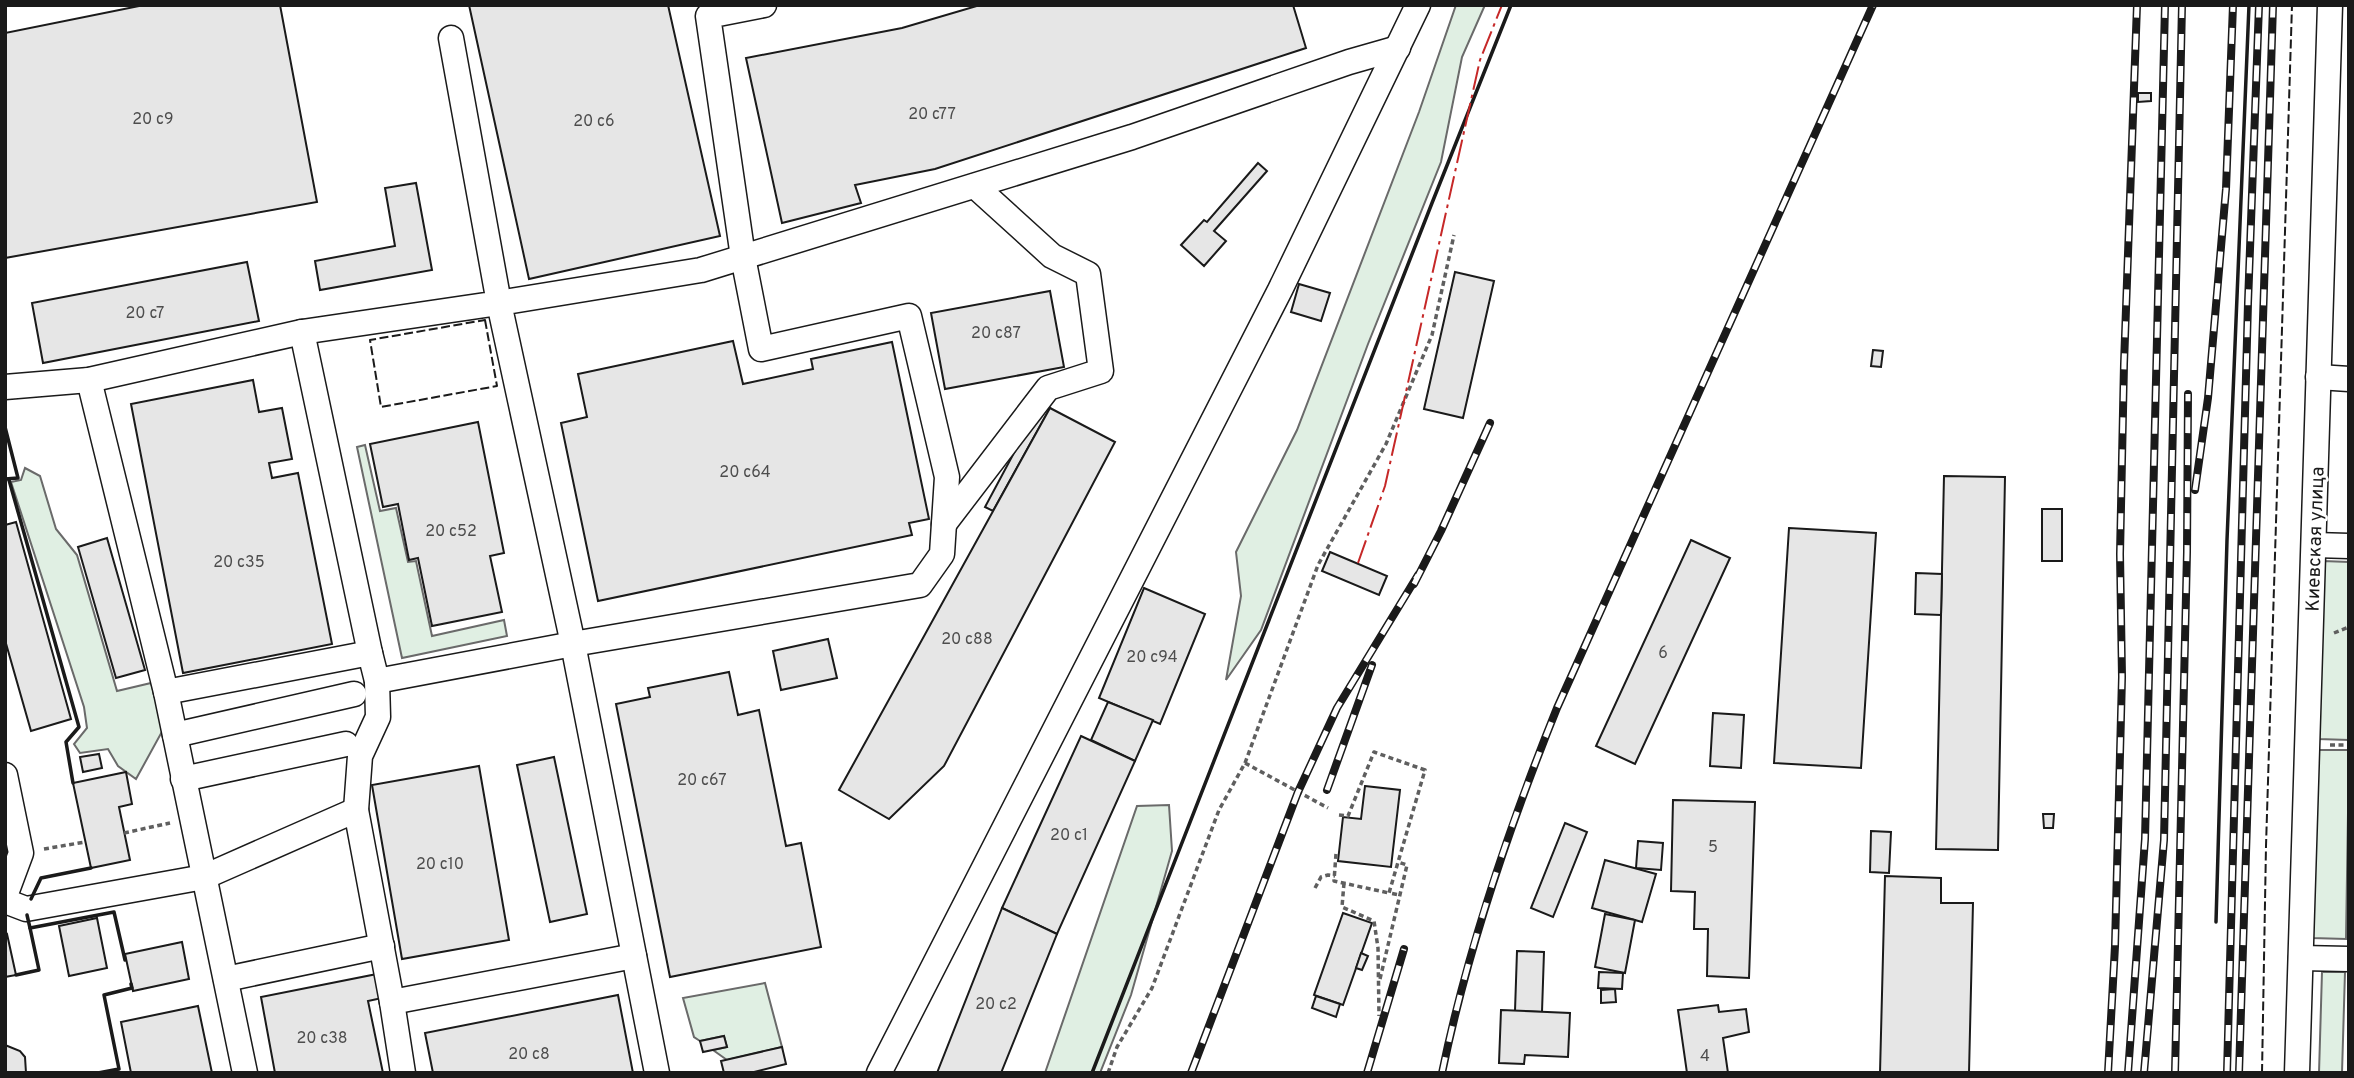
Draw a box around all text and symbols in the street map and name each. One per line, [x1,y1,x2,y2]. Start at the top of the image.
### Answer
house number: 20 с77 [908,105,956,125]
house number: 20 с9 [132,110,174,130]
house number: 20 с6 [573,112,615,132]
house number: 20 с7 [126,304,164,324]
house number: 20 с87 [971,324,1021,344]
house number: 20 с64 [719,463,771,483]
street label: Киевская улица [2301,466,2331,612]
house number: 20 с52 [425,522,477,542]
house number: 20 с35 [213,553,265,573]
house number: 20 с88 [941,630,993,650]
house number: 6 [1658,644,1668,664]
house number: 20 с94 [1126,648,1178,668]
house number: 20 с67 [677,771,727,791]
house number: 20 с1 [1050,826,1088,846]
house number: 5 [1708,838,1718,858]
house number: 20 с10 [416,855,464,875]
house number: 20 с2 [975,995,1017,1015]
house number: 20 с38 [296,1029,348,1049]
house number: 20 с8 [508,1045,550,1065]
house number: 4 [1700,1047,1710,1067]

